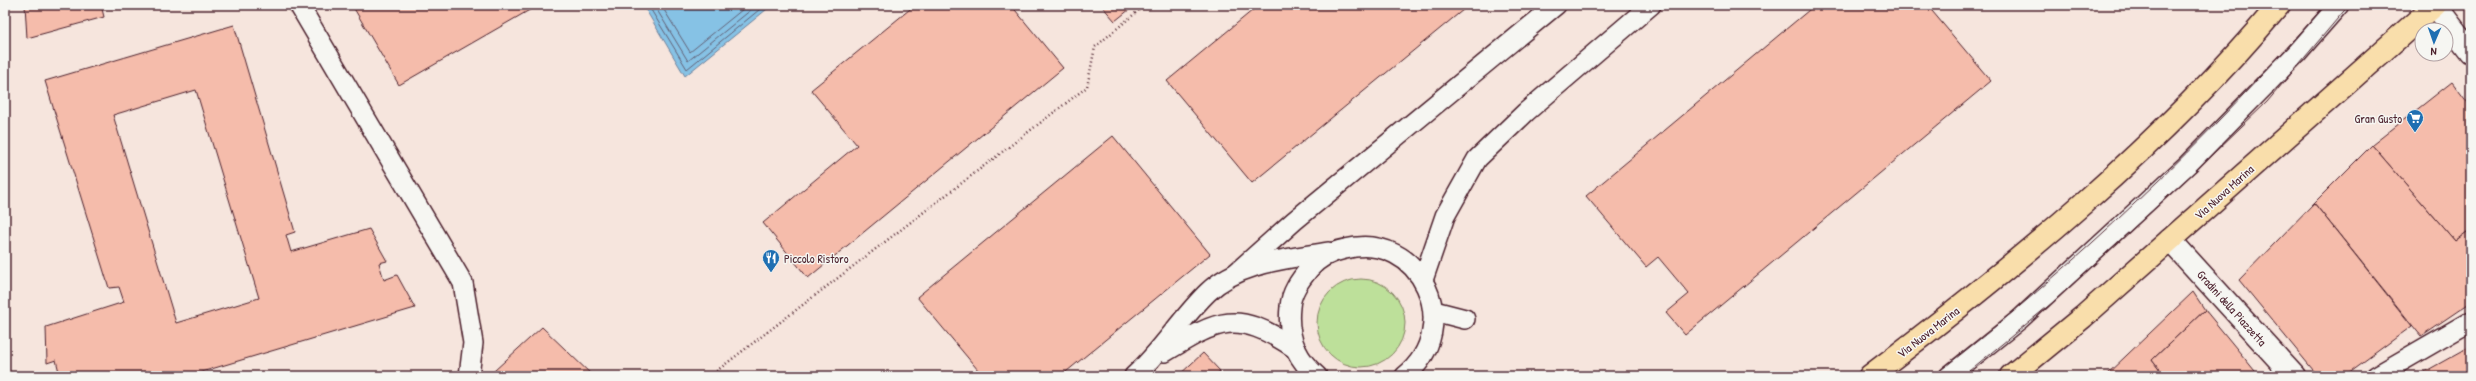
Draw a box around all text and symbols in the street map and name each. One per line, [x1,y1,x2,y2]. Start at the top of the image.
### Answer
north arrow [2414,22,2454,62]
text: N [2430,45,2437,59]
supermarket icon: Gran Gusto [2405,108,2425,133]
place label: Gran Gusto [2355,110,2402,127]
street label: Via Nuova Marina [2191,161,2258,223]
restaurant icon: Piccolo Ristoro [761,248,781,273]
place label: Piccolo Ristoro [784,250,849,267]
street label: Gradini della Piazzetta [2193,266,2271,350]
street label: Via Nuova Marina [1893,302,1963,362]

